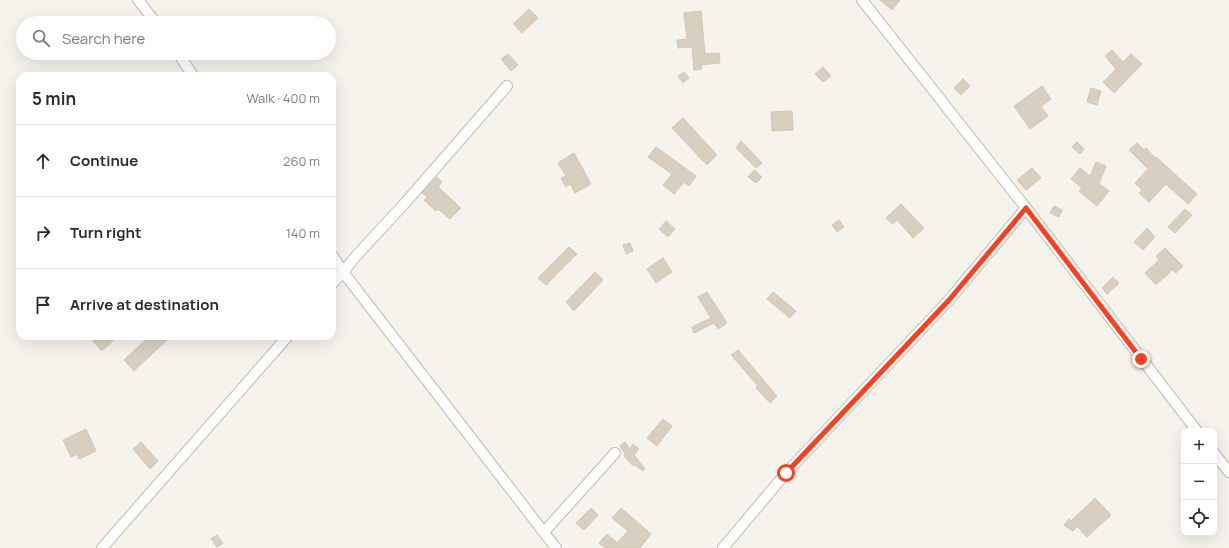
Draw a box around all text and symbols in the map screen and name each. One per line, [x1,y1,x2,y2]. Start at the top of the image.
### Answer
search box [16,16,336,60]
icon: search [30,27,52,49]
text: Search here [62,28,145,49]
text: 5 min [32,87,76,110]
text: Walk · 400 m [246,89,320,107]
icon: ahead [32,150,54,172]
text: Continue [70,150,138,171]
text: 260 m [283,152,320,170]
icon: right [32,222,54,244]
text: Turn right [70,222,141,243]
text: 140 m [286,224,320,242]
icon: arrive [32,294,54,316]
text: Arrive at destination [70,294,219,315]
route end [1132,350,1150,368]
map controls [1181,428,1217,536]
button: + [1181,428,1217,464]
route start [777,464,795,482]
button: − [1181,464,1217,500]
button: locate [1181,500,1217,536]

